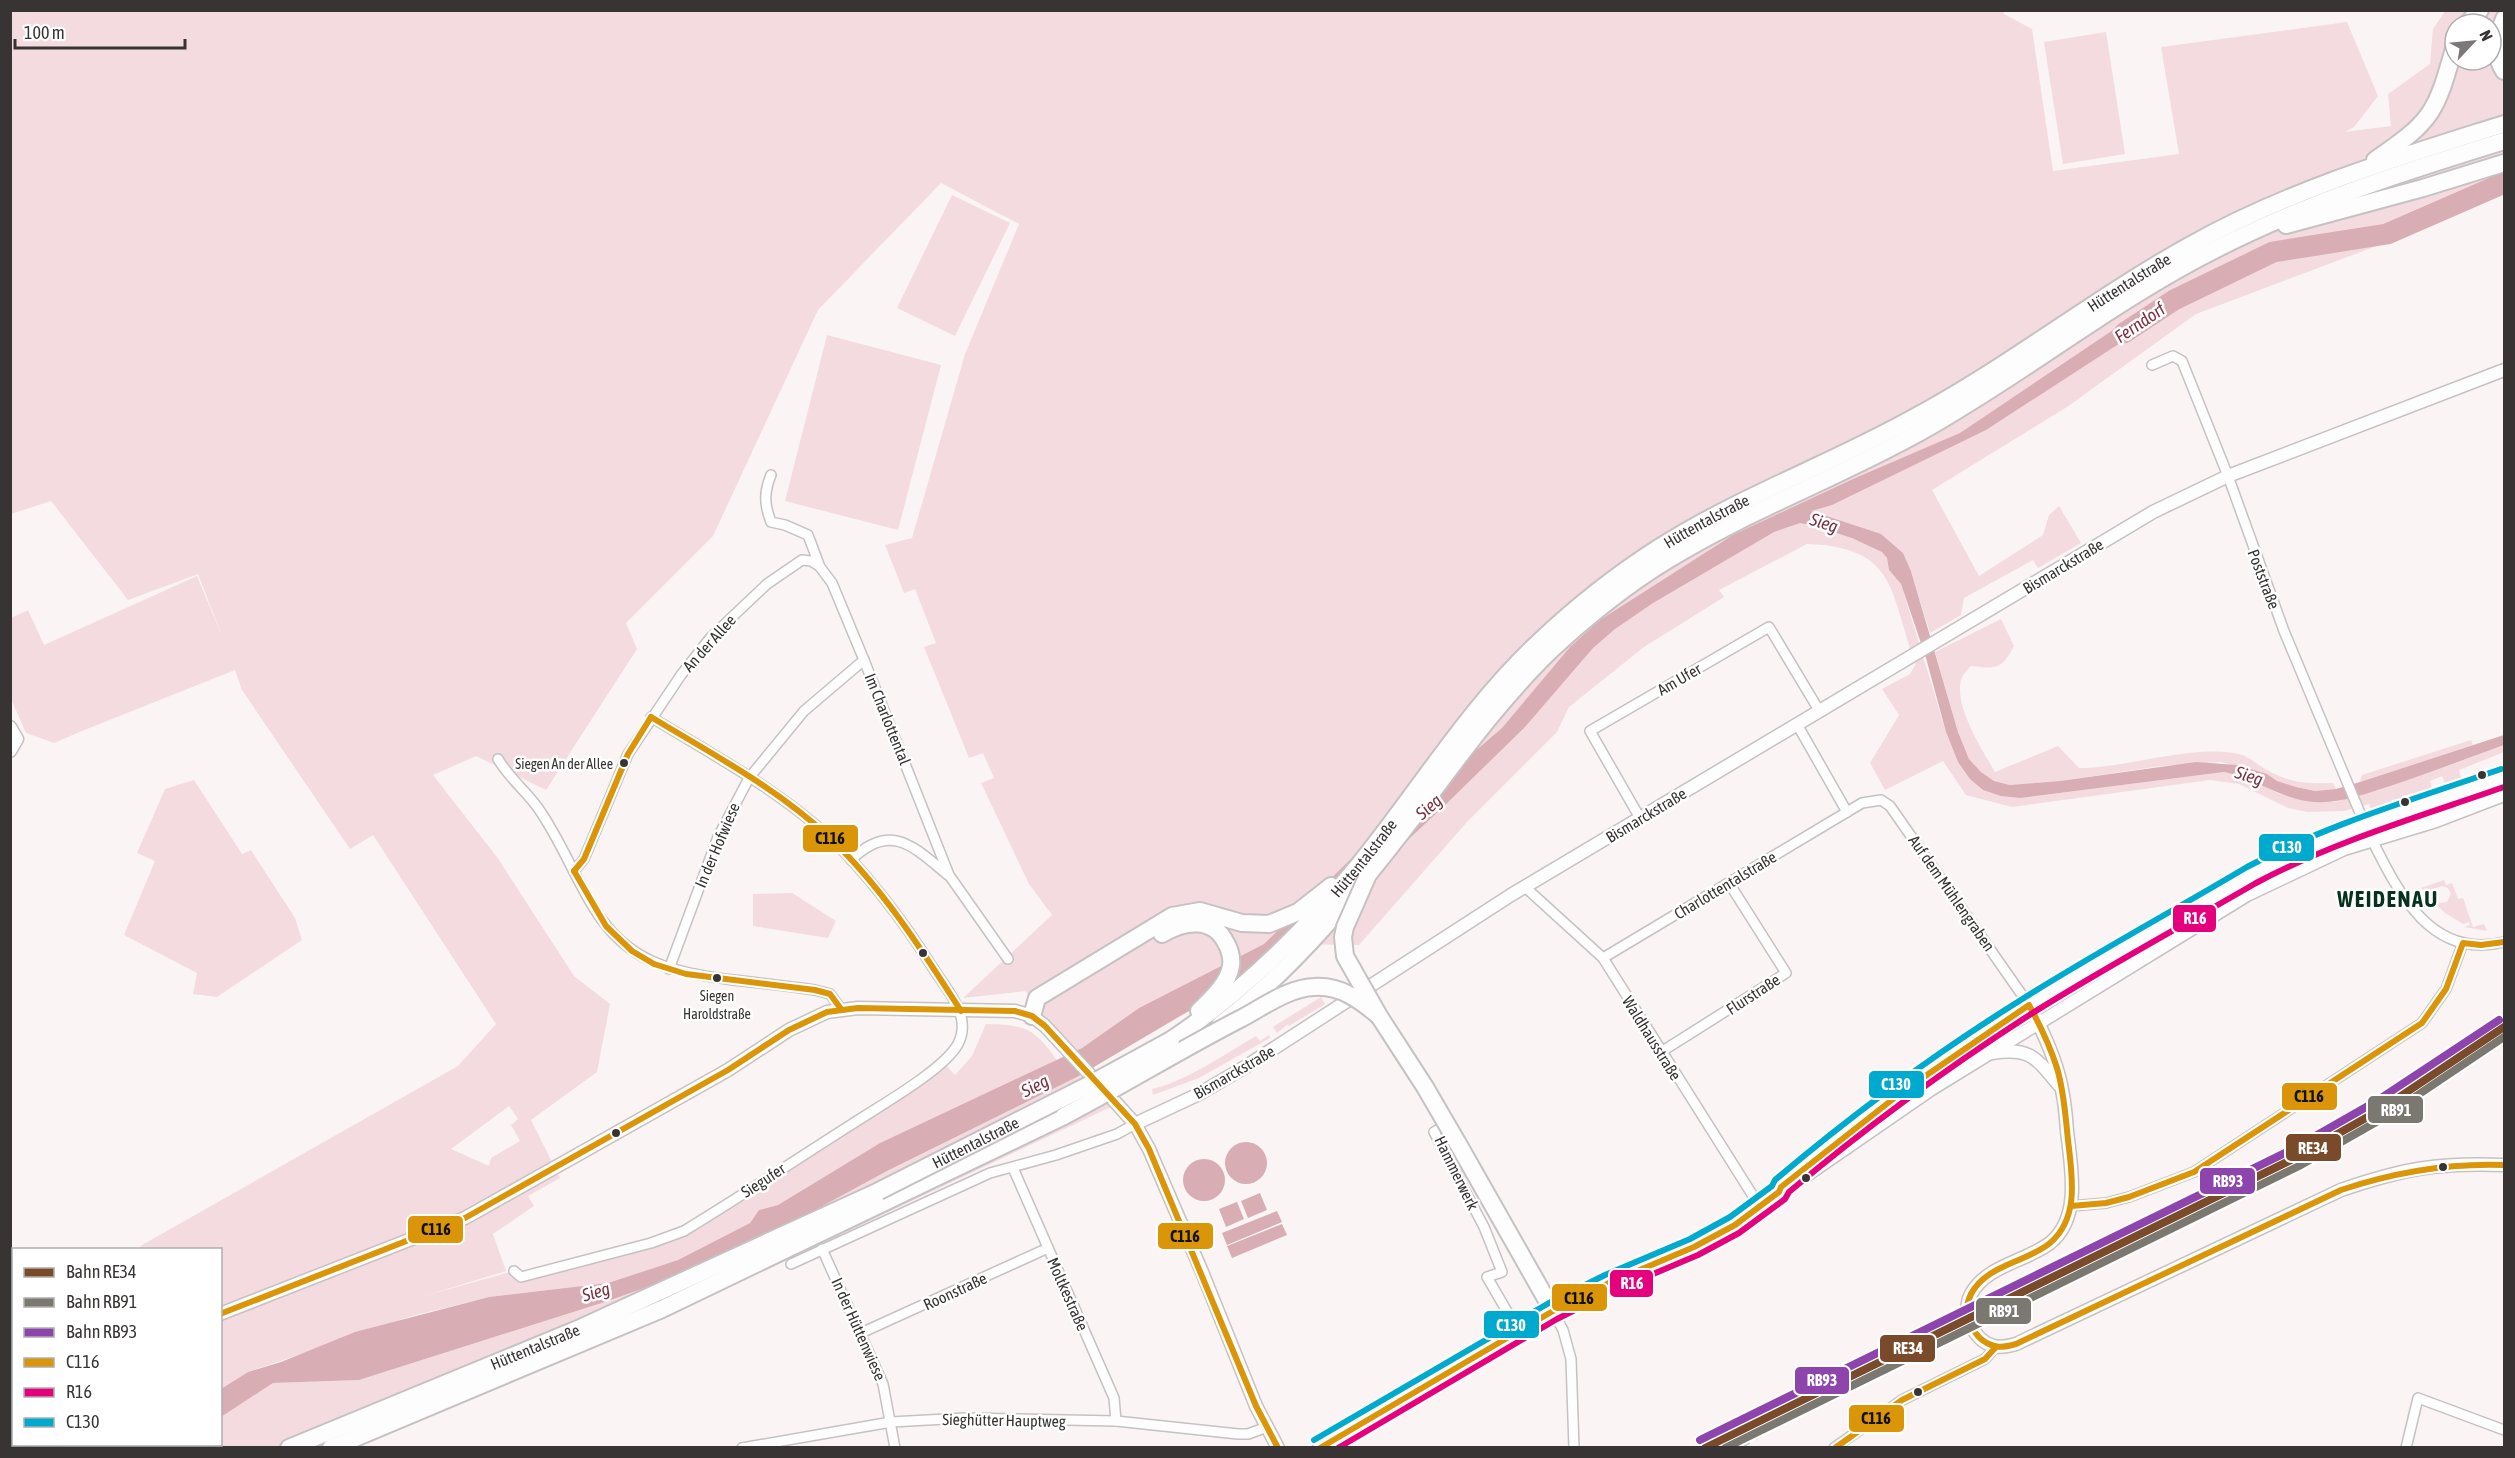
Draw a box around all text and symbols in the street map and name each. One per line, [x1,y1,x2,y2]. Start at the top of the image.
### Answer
scale bar [15,12,184,50]
north arrow [2443,12,2503,72]
text: 100 m [24,22,65,43]
text: N [2476,27,2497,44]
street label: Hüttentalstraße [2084,250,2174,315]
water label: Ferndorf [2111,298,2170,347]
street label: Hüttentalstraße [1660,491,1752,552]
water label: Sieg [1807,508,1841,537]
street label: Bismarckstraße [2020,535,2106,597]
street label: Poststraße [2244,547,2284,611]
street label: An der Allee [679,611,739,675]
street label: Am Ufer [1654,659,1704,699]
street label: Im Charlottental [862,671,915,768]
place label: Siegen An der Allee [515,756,613,772]
marker: Siegen An der Allee [618,757,630,769]
water label: Sieg [2232,761,2266,790]
unlabelled marker [2476,769,2488,781]
street label: Bismarckstraße [1603,784,1689,846]
water label: Sieg [1410,790,1446,824]
unlabelled marker [2399,796,2411,808]
street label: In der Hofwiese [691,800,743,890]
street label: Hüttentalstraße [1327,816,1400,901]
line badge: C116 [802,824,859,853]
text: C116 [815,829,845,847]
street label: Auf dem Mühlengraben [1904,832,1999,955]
line badge: C130 [2258,833,2315,862]
text: C130 [2272,838,2302,856]
street label: Charlottentalstraße [1671,847,1779,923]
district label: WEIDENAU [2336,886,2439,912]
line badge: R16 [2172,904,2217,933]
text: R16 [2183,909,2207,927]
unlabelled marker [917,947,929,959]
street label: Flurstraße [1723,970,1783,1018]
marker: Siegen Haroldstraße [711,972,723,984]
place label: Siegen Haroldstraße [683,988,751,1022]
street label: Waldhausstraße [1619,993,1685,1083]
street label: Bismarckstraße [1190,1042,1278,1102]
water label: Sieg [1017,1070,1052,1102]
line badge: C130 [1868,1070,1925,1099]
text: C130 [1881,1075,1911,1093]
line badge: C116 [2281,1082,2338,1111]
text: C116 [2294,1087,2324,1105]
line badge: RB91 [2367,1095,2424,1124]
text: RB91 [2381,1101,2412,1119]
street label: Hüttentalstraße [929,1113,1022,1172]
unlabelled marker [610,1127,622,1139]
street label: Hammerwerk [1431,1133,1483,1213]
line badge: RE34 [2285,1133,2342,1162]
text: RE34 [2298,1139,2328,1157]
street label: Siegufer [738,1159,789,1202]
unlabelled marker [2437,1161,2449,1173]
line badge: RB93 [2199,1167,2256,1195]
unlabelled marker [1800,1172,1812,1184]
text: RB93 [2213,1172,2243,1190]
line badge: C116 [407,1215,464,1244]
text: C116 [421,1220,451,1238]
line badge: C116 [1157,1222,1214,1250]
text: C116 [1170,1227,1200,1245]
legend [12,1248,222,1446]
street label: Moltkestraße [1044,1255,1092,1333]
text: Bahn RE34 [66,1261,136,1282]
street label: Roonstraße [921,1269,989,1313]
line badge: R16 [1609,1269,1654,1298]
text: R16 [1620,1274,1644,1292]
street label: In der Hüttenwiese [828,1275,890,1383]
water label: Sieg [579,1278,612,1306]
line badge: C116 [1551,1283,1608,1312]
text: C116 [1564,1289,1594,1307]
text: Bahn RB91 [66,1291,137,1312]
line badge: RB91 [1975,1297,2032,1325]
text: RB91 [1989,1302,2020,1320]
line badge: C130 [1483,1310,1540,1339]
text: C130 [1496,1316,1526,1334]
street label: Hüttentalstraße [488,1320,582,1373]
text: Bahn RB93 [66,1321,137,1342]
line badge: RE34 [1879,1334,1936,1363]
text: RE34 [1893,1339,1923,1357]
text: C116 [66,1351,99,1372]
line badge: RB93 [1794,1366,1850,1395]
text: RB93 [1807,1371,1837,1389]
text: R16 [66,1381,92,1402]
unlabelled marker [1912,1386,1924,1398]
line badge: C116 [1848,1404,1905,1433]
text: C116 [1861,1409,1891,1427]
street label: Sieghütter Hauptweg [942,1410,1066,1431]
text: C130 [66,1411,99,1432]

